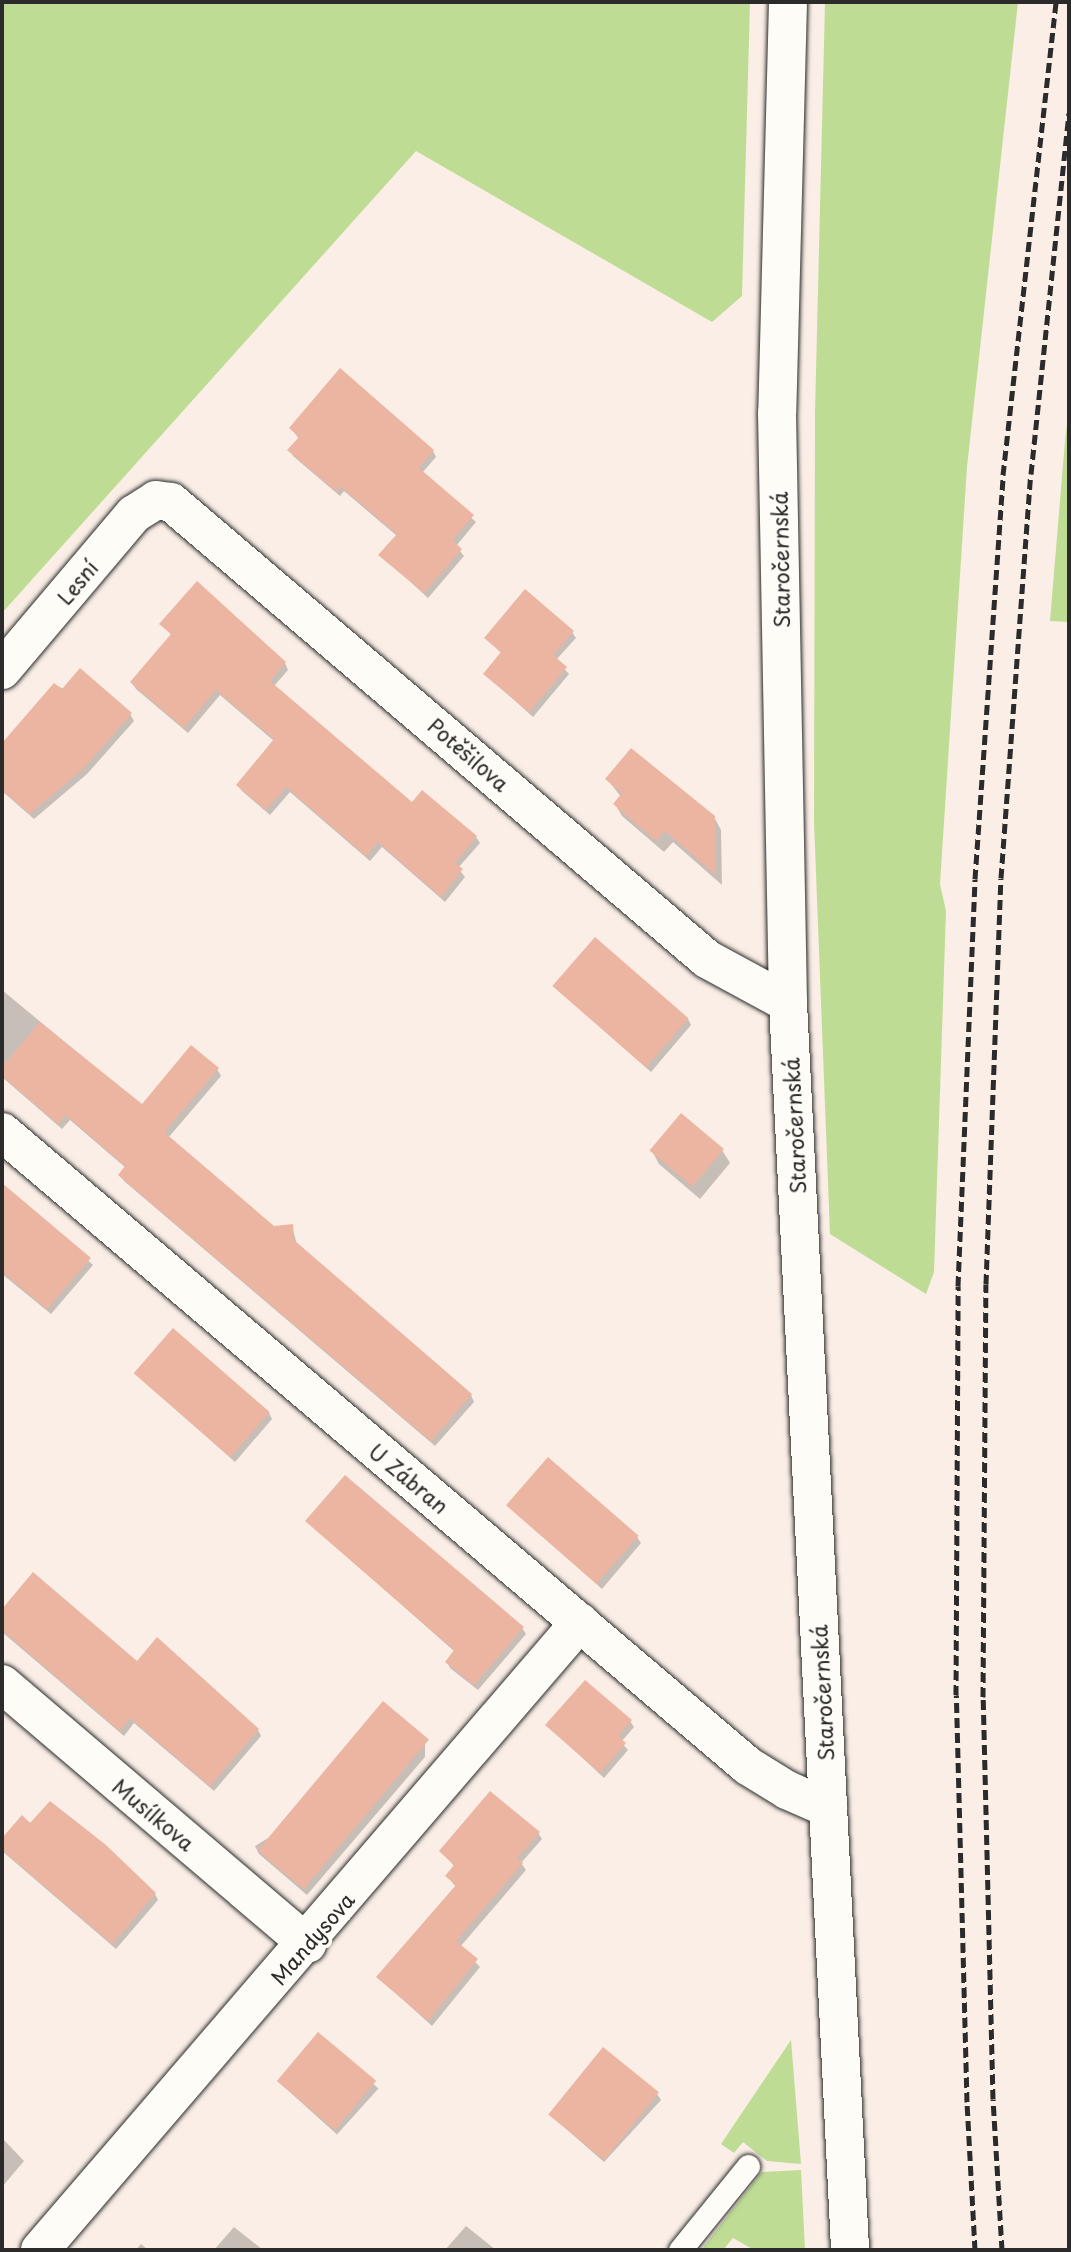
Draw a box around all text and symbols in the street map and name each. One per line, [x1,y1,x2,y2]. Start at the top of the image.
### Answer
street label: Staročernská [766,492,794,628]
street label: Lesní [51,555,103,609]
street label: Potěšilova [423,712,515,796]
street label: Staročernská [778,1057,810,1195]
street label: U Zábran [364,1437,454,1519]
street label: Staročernská [806,1624,838,1762]
street label: Musílkova [108,1773,200,1855]
street label: Mandysova [265,1887,359,1989]

